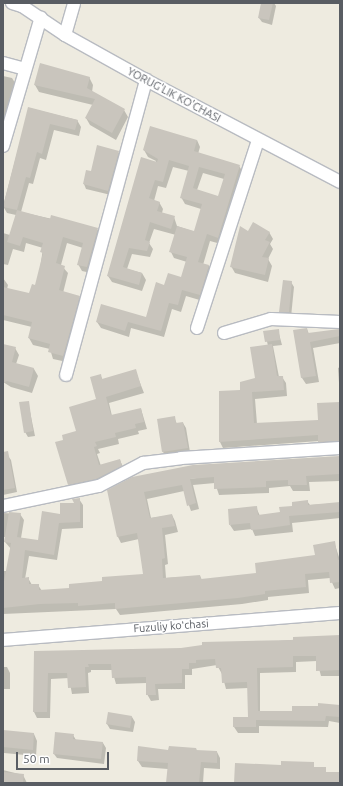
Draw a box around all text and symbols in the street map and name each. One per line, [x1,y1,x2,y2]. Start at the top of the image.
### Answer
street label: YORUG'LIK KO'CHASI [125,65,223,125]
street label: Fuzuliy koʻchasi [133,617,209,635]
scale bar [18,744,111,770]
text: 50 m [23,752,50,765]

